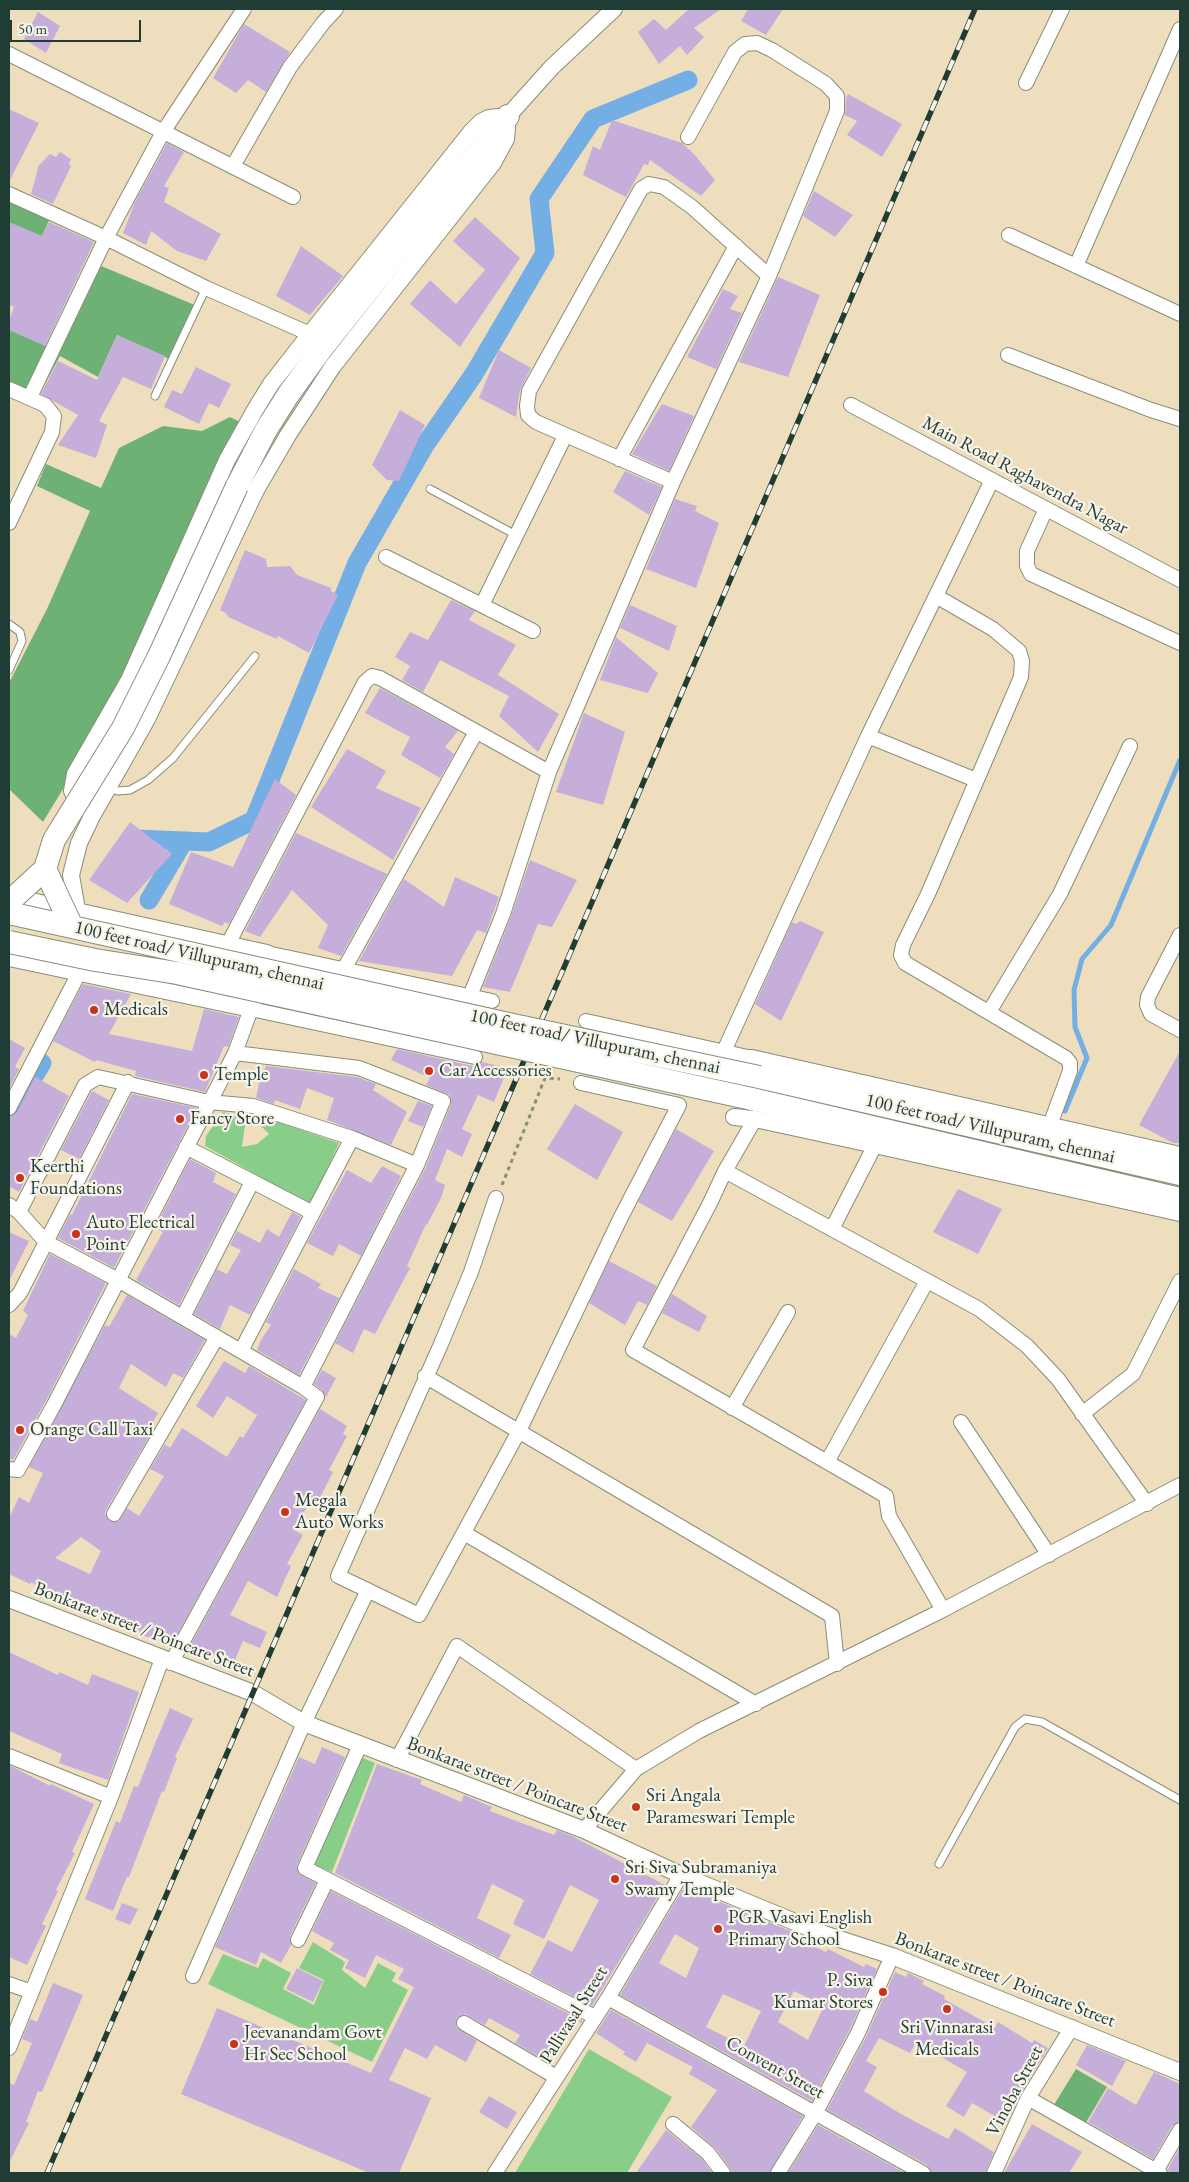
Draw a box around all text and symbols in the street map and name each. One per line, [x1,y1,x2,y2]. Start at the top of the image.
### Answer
scale bar [12,10,144,42]
text: 50 m [18,19,47,38]
street label: Main Road Raghavendra Nagar [918,412,1132,540]
street label: 100 feet road/ Villupuram, chennai [72,916,326,996]
place label: Medicals [104,999,168,1021]
marker: Medicals [88,1004,100,1016]
street label: 100 feet road/ Villupuram, chennai [468,1004,722,1080]
place label: Car Accessories [439,1060,552,1082]
place label: Temple [214,1064,268,1086]
marker: Car Accessories [423,1065,435,1077]
marker: Temple [198,1069,210,1081]
street label: 100 feet road/ Villupuram, chennai [863,1089,1117,1169]
place label: Fancy Store [190,1108,274,1130]
marker: Fancy Store [174,1113,186,1125]
place label: Keerthi Foundations [30,1156,122,1200]
marker: Keerthi Foundations [14,1172,26,1184]
place label: Auto Electrical Point [86,1212,195,1256]
marker: Auto Electrical Point [70,1228,82,1240]
place label: Orange Call Taxi [30,1419,153,1441]
marker: Orange Call Taxi [14,1424,26,1436]
place label: Megala Auto Works [295,1490,384,1534]
marker: Megala Auto Works [279,1506,291,1518]
street label: Bonkarae street / Poincare Street [30,1577,258,1683]
street label: Bonkarae street / Poincare Street [403,1732,631,1838]
place label: Sri Angala Parameswari Temple [646,1785,795,1829]
marker: Sri Angala Parameswari Temple [630,1801,642,1813]
place label: Sri Siva Subramaniya Swamy Temple [625,1857,777,1901]
marker: Sri Siva Subramaniya Swamy Temple [609,1873,621,1885]
place label: PGR Vasavi English Primary School [728,1907,872,1951]
marker: PGR Vasavi English Primary School [712,1923,724,1935]
street label: Bonkarae street / Poincare Street [891,1927,1119,2033]
street label: Pallivasal Street [535,1962,613,2068]
place label: P. Siva Kumar Stores [773,1970,873,2014]
marker: P. Siva Kumar Stores [877,1986,889,1998]
marker: Sri Vinnarasi Medicals [941,2003,953,2015]
place label: Sri Vinnarasi Medicals [900,2017,994,2061]
place label: Jeevanandam Govt Hr Sec School [244,2022,381,2066]
street label: Convent Street [722,2032,828,2104]
marker: Jeevanandam Govt Hr Sec School [228,2038,240,2050]
street label: Vinoba Street [982,2042,1048,2140]

